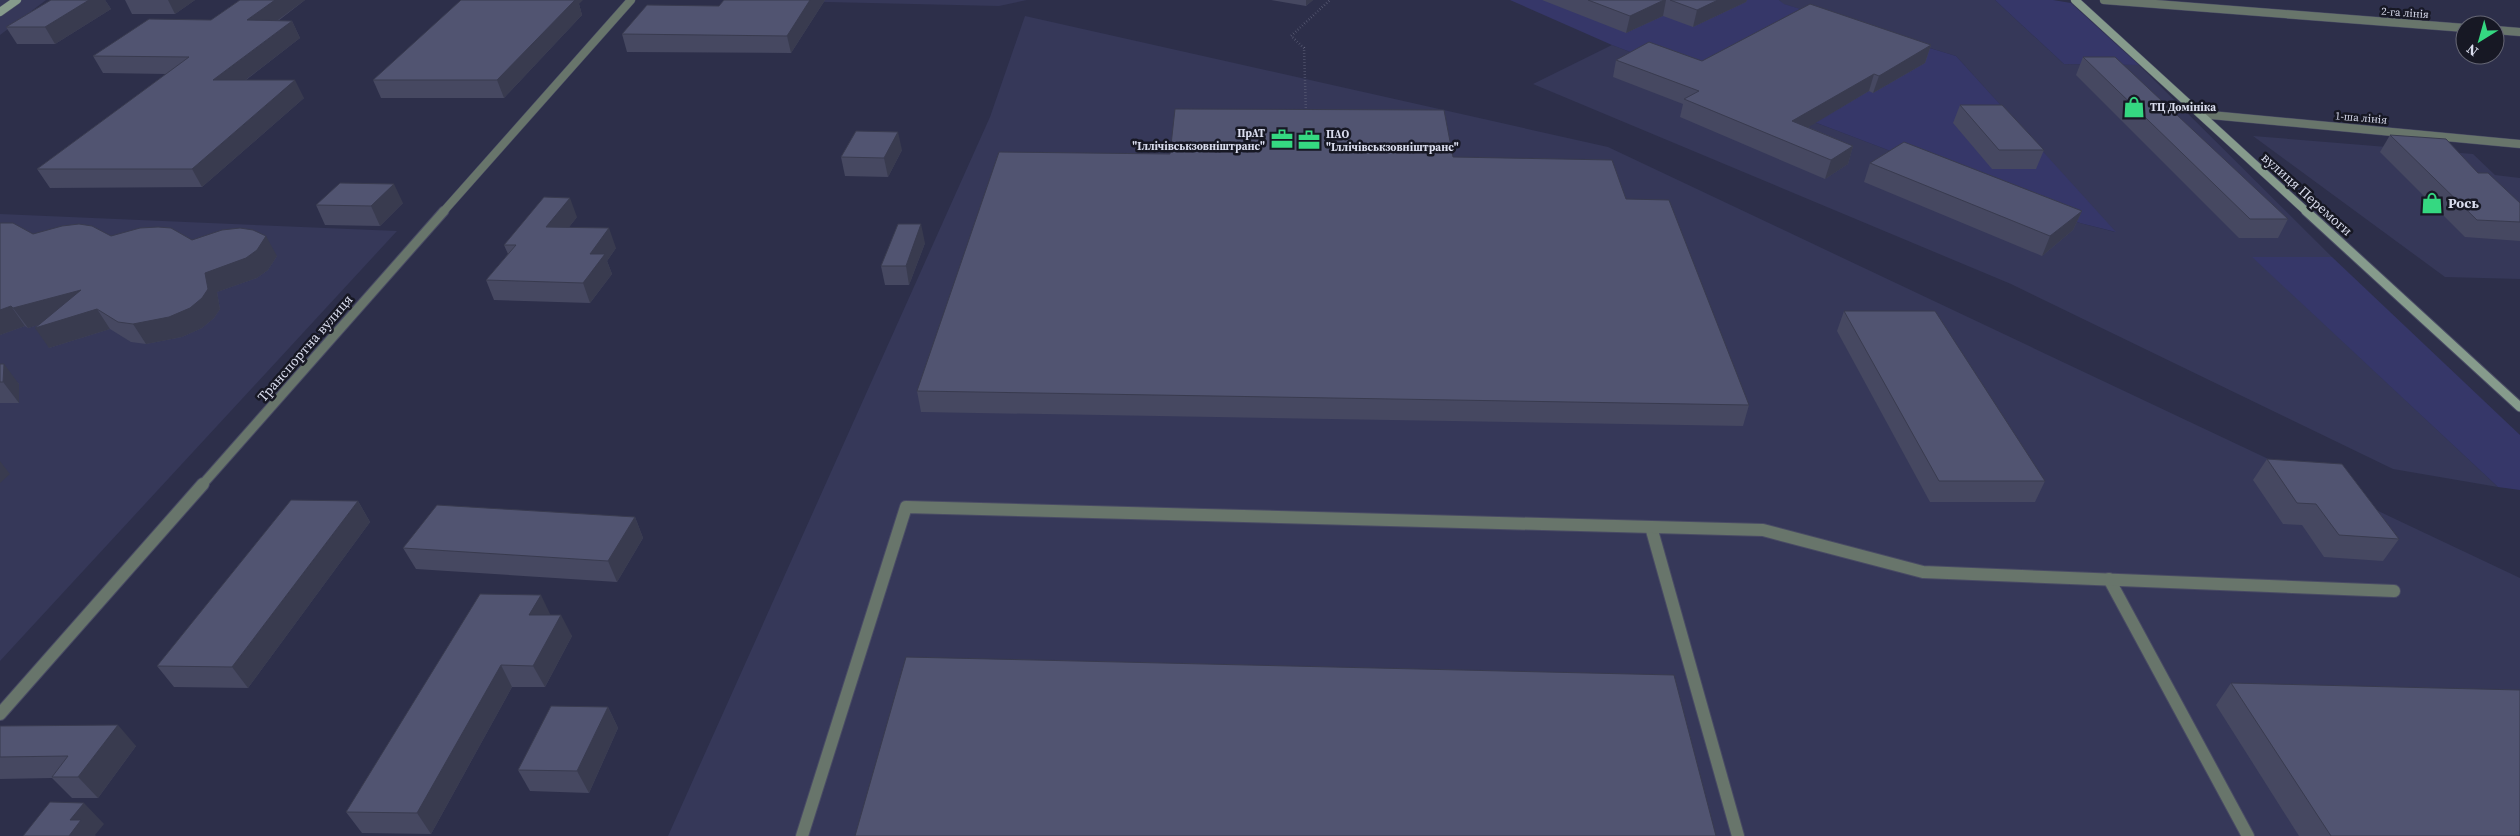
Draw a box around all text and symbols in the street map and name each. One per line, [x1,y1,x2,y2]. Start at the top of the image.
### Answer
street label: 2-га лінія [2381,4,2429,22]
north arrow [2455,15,2505,65]
text: N [2462,39,2482,61]
shop icon: ТЦ Домініка [2121,94,2147,120]
place label: ТЦ Домініка [2150,100,2216,115]
street label: 1-ша лінія [2334,108,2388,128]
place label: ПрАТ "Іллічівськзовніштранс" [1132,126,1265,154]
office icon: ПрАТ "Іллічівськзовніштранс" [1269,126,1295,152]
office icon: ПАО "Іллічівськзовніштранс" [1296,127,1322,153]
place label: ПАО "Іллічівськзовніштранс" [1326,127,1459,155]
street label: вулиця Перемоги [2257,148,2357,240]
shop icon: Рось [2419,190,2445,216]
place label: Рось [2448,193,2479,213]
street label: Транспортна вулиця [253,290,357,406]

